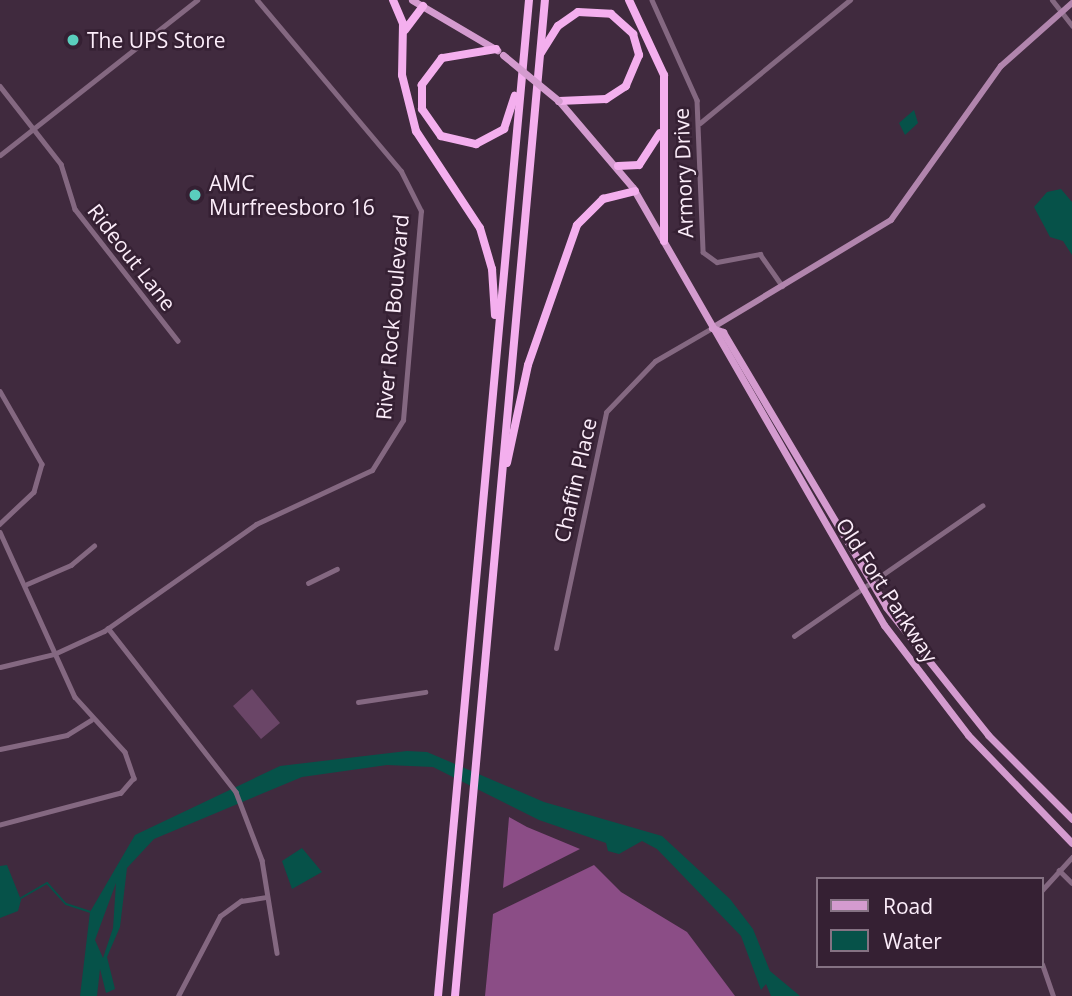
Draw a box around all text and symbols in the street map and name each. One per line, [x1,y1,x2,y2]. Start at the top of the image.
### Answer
place label: The UPS Store [87,27,226,53]
marker: The UPS Store [65,32,81,48]
street label: Armory Drive [668,108,698,238]
place label: AMC Murfreesboro 16 [209,170,375,220]
marker: AMC Murfreesboro 16 [187,187,203,203]
street label: Rideout Lane [82,199,182,315]
street label: River Rock Boulevard [370,213,414,421]
street label: Chaffin Place [548,415,602,545]
street label: Old Fort Parkway [831,513,943,667]
legend [816,877,1044,968]
text: Road [883,892,933,920]
text: Water [883,927,942,955]

